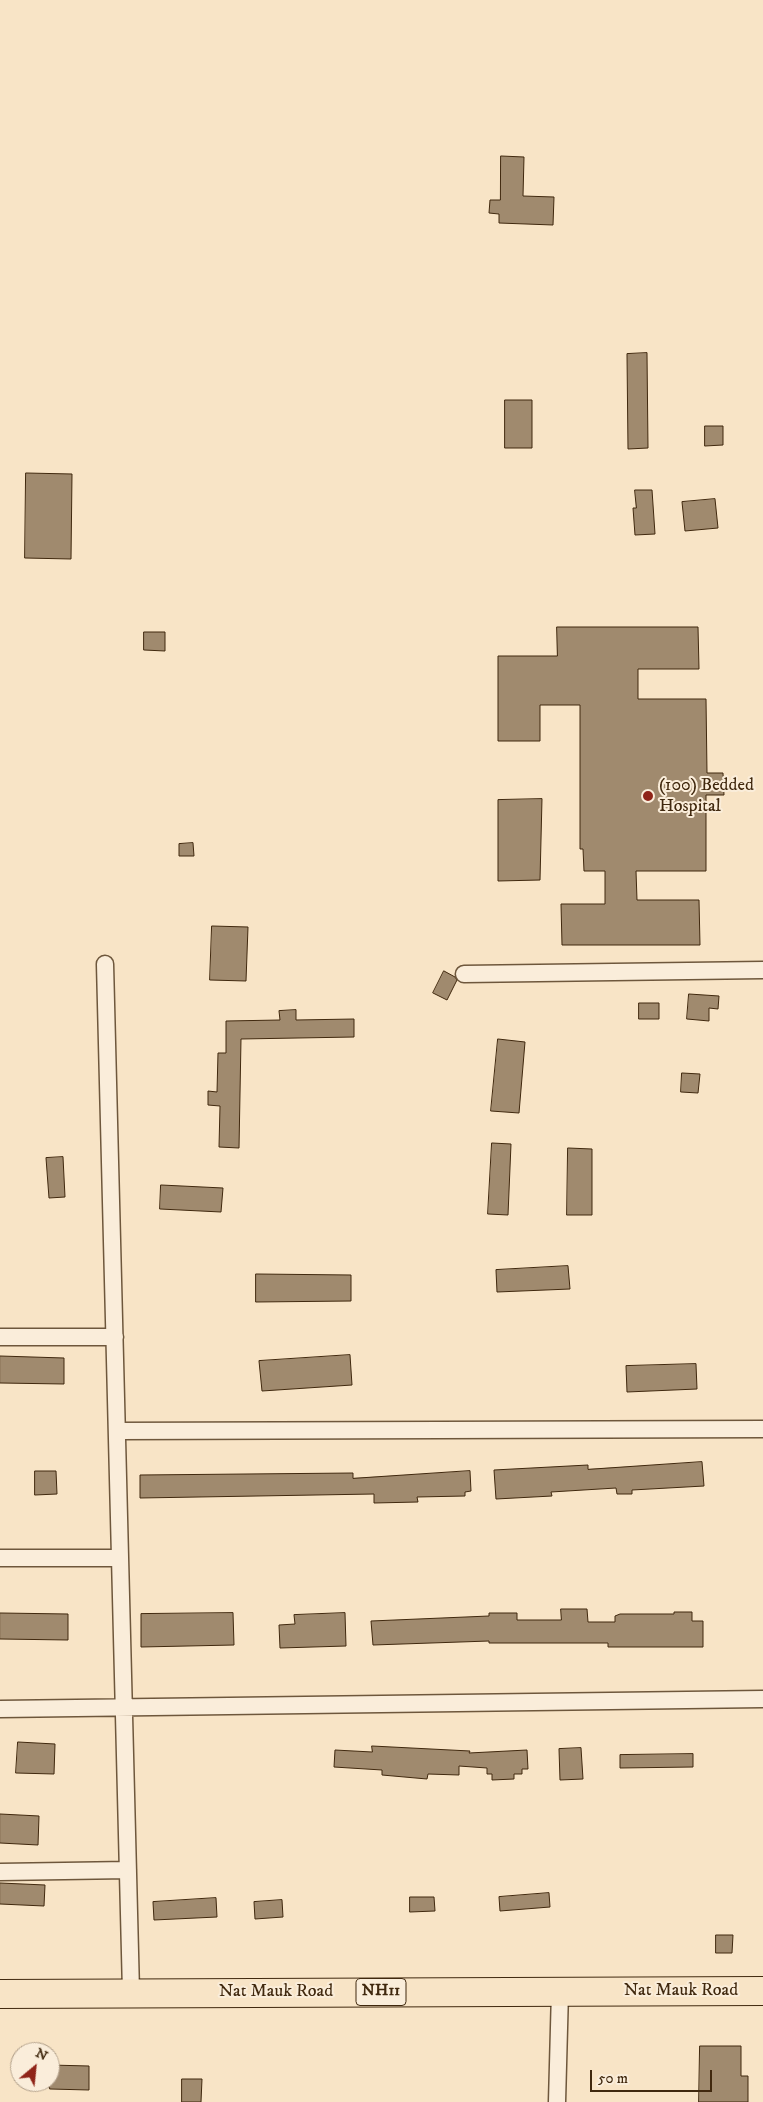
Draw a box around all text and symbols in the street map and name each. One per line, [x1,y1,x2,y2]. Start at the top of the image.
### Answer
place label: (100) Bedded Hospital [659,775,754,818]
marker: (100) Bedded Hospital [641,789,655,803]
road number: NH11 [356,1978,406,2005]
street label: Nat Mauk Road [624,1980,738,2002]
street label: Nat Mauk Road [219,1981,333,2003]
north arrow [10,2042,60,2092]
text: N [32,2044,51,2065]
scale bar [593,2060,716,2092]
text: 50 m [598,2069,628,2088]

